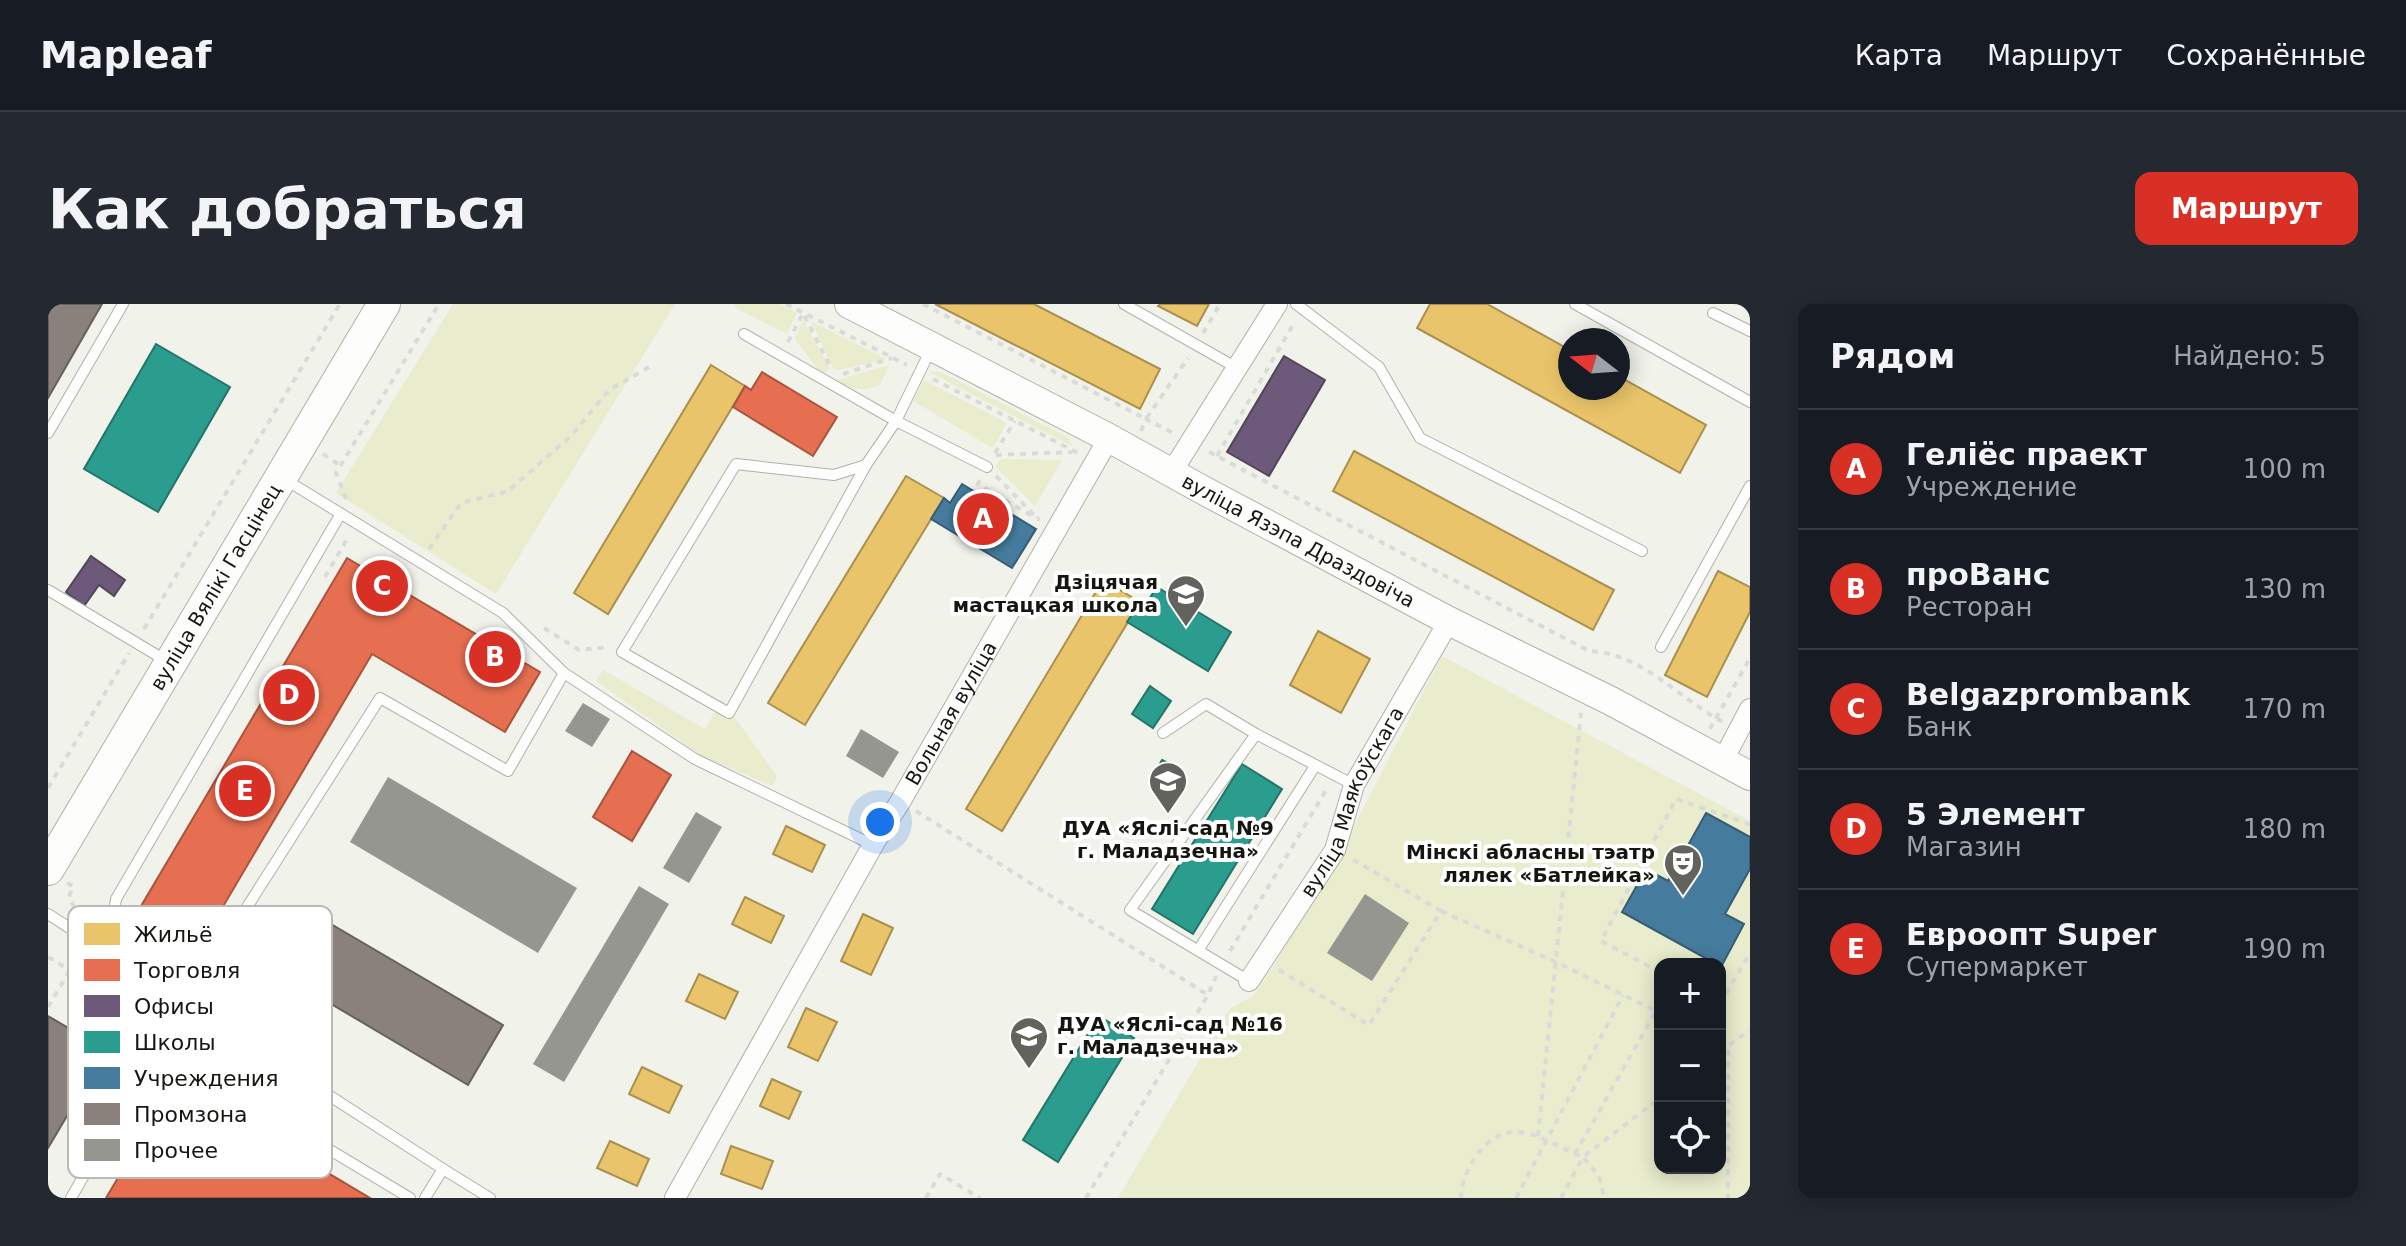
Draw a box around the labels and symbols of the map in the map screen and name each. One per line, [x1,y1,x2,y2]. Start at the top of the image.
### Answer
north arrow [1558,328,1630,400]
street label: вуліца Язэпа Драздовіча [1178,469,1419,613]
street label: вуліца Вялікі Гасцінец [145,480,286,695]
pin: A [957,489,1009,549]
pin: C [356,556,408,616]
place label: Дзіцячая мастацкая школа [953,570,1158,617]
school or university icon: Дзіцячая мастацкая школа [1165,573,1207,628]
pin: B [469,627,521,687]
street label: Вольная вуліца [900,637,1002,789]
pin: D [263,665,315,725]
street label: вуліца Маякоўскага [1295,702,1409,902]
school or university icon: ДУА «Яслі-сад №9 г. Маладзечна» [1147,760,1189,815]
pin: E [219,761,271,821]
your location [860,802,900,842]
place label: ДУА «Яслі-сад №9 г. Маладзечна» [1062,816,1274,863]
place label: Мінскі абласны тэатр лялек «Батлейка» [1406,840,1655,887]
theatre icon: Мінскі абласны тэатр лялек «Батлейка» [1662,842,1704,897]
legend [68,906,332,1178]
text: Жильё [134,922,213,947]
text: Торговля [133,958,240,983]
text: Офисы [134,994,214,1019]
place label: ДУА «Яслі-сад №16 г. Маладзечна» [1057,1012,1283,1059]
school or university icon: ДУА «Яслі-сад №16 г. Маладзечна» [1008,1015,1050,1070]
text: Школы [134,1030,216,1055]
text: Учреждения [134,1066,278,1091]
text: Промзона [134,1102,248,1127]
text: Прочее [134,1138,218,1163]

